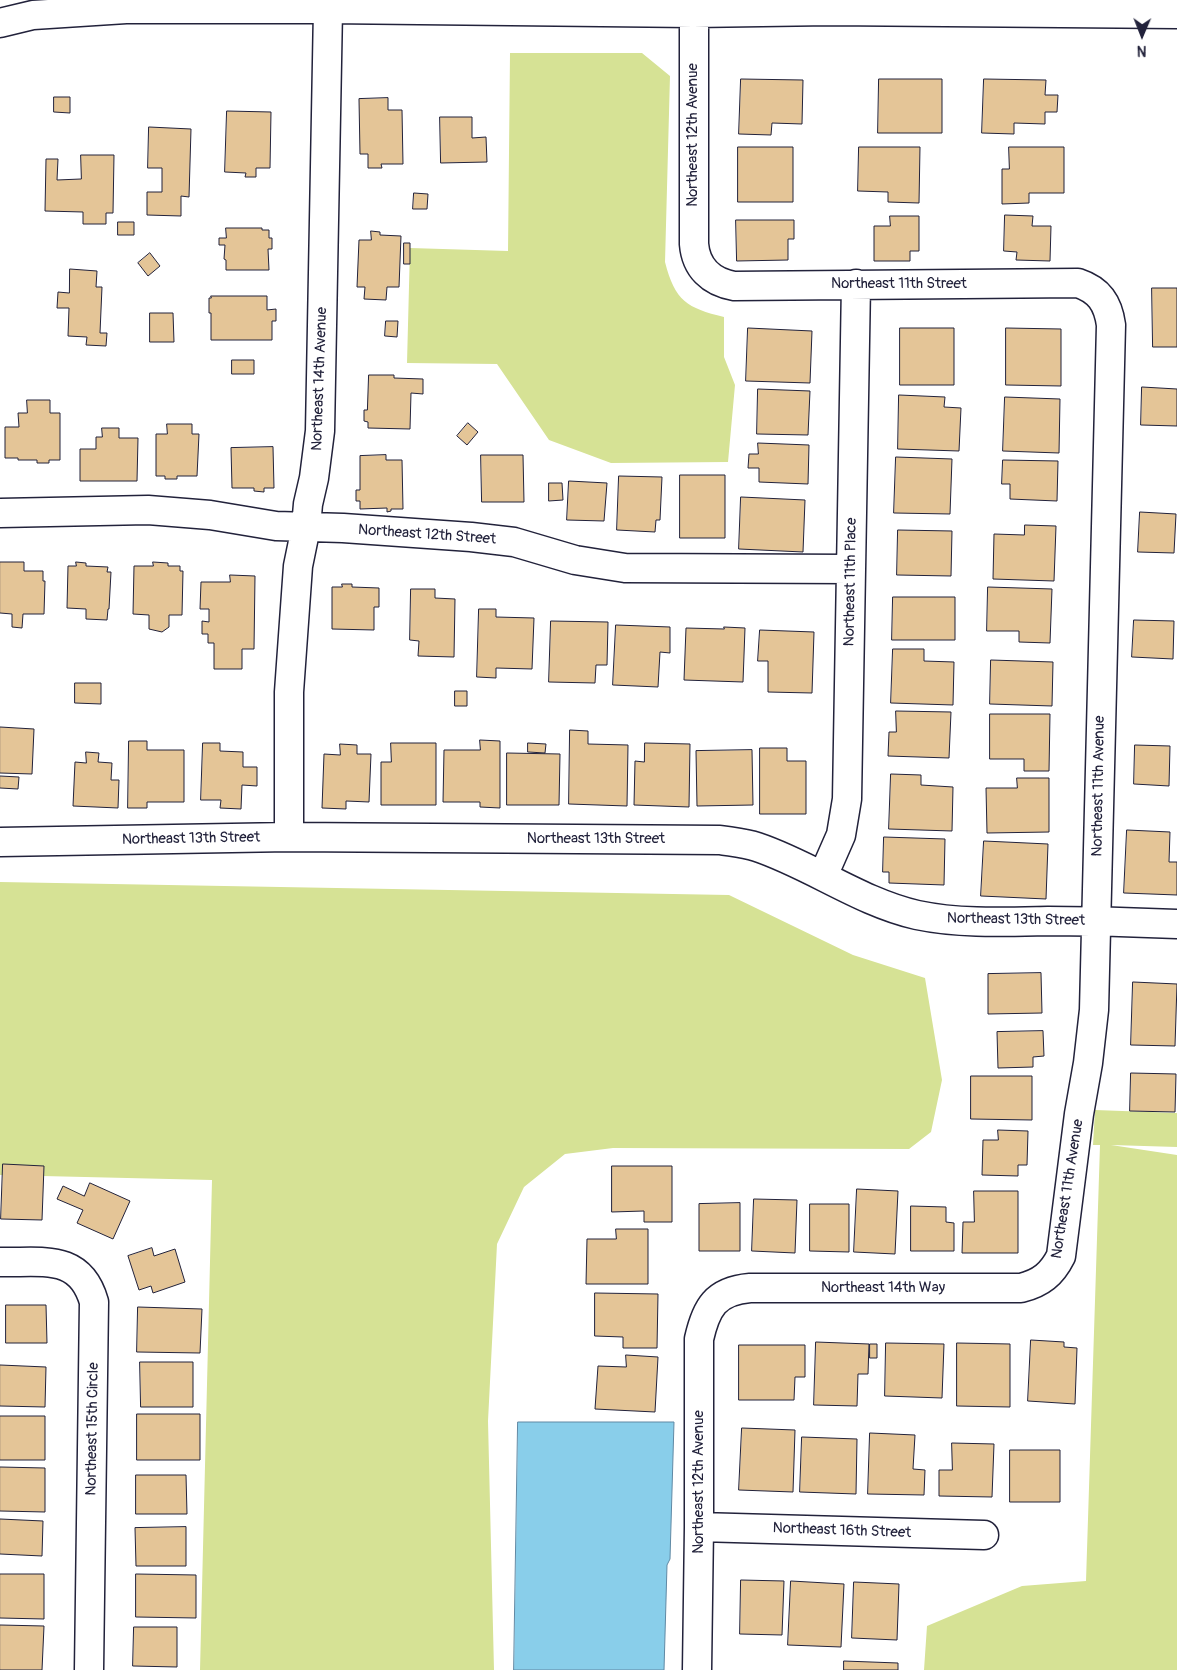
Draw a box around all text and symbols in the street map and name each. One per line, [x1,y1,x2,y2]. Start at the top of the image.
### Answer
north arrow [1117,10,1167,60]
text: N [1137,42,1147,59]
street label: Northeast 12th Avenue [684,63,702,207]
street label: Northeast 11th Street [831,275,967,293]
street label: Northeast 14th Avenue [308,307,332,451]
street label: Northeast 11th Place [841,517,861,647]
street label: Northeast 12th Street [357,521,497,549]
street label: Northeast 11th Avenue [1089,715,1109,857]
street label: Northeast 13th Street [122,829,260,849]
street label: Northeast 13th Street [527,830,665,848]
street label: Northeast 13th Street [947,910,1085,930]
street label: Northeast 11th Avenue [1048,1118,1088,1260]
street label: Northeast 14th Way [821,1279,945,1297]
street label: Northeast 15th Circle [83,1362,103,1496]
street label: Northeast 12th Avenue [690,1410,708,1554]
street label: Northeast 16th Street [772,1520,912,1542]

